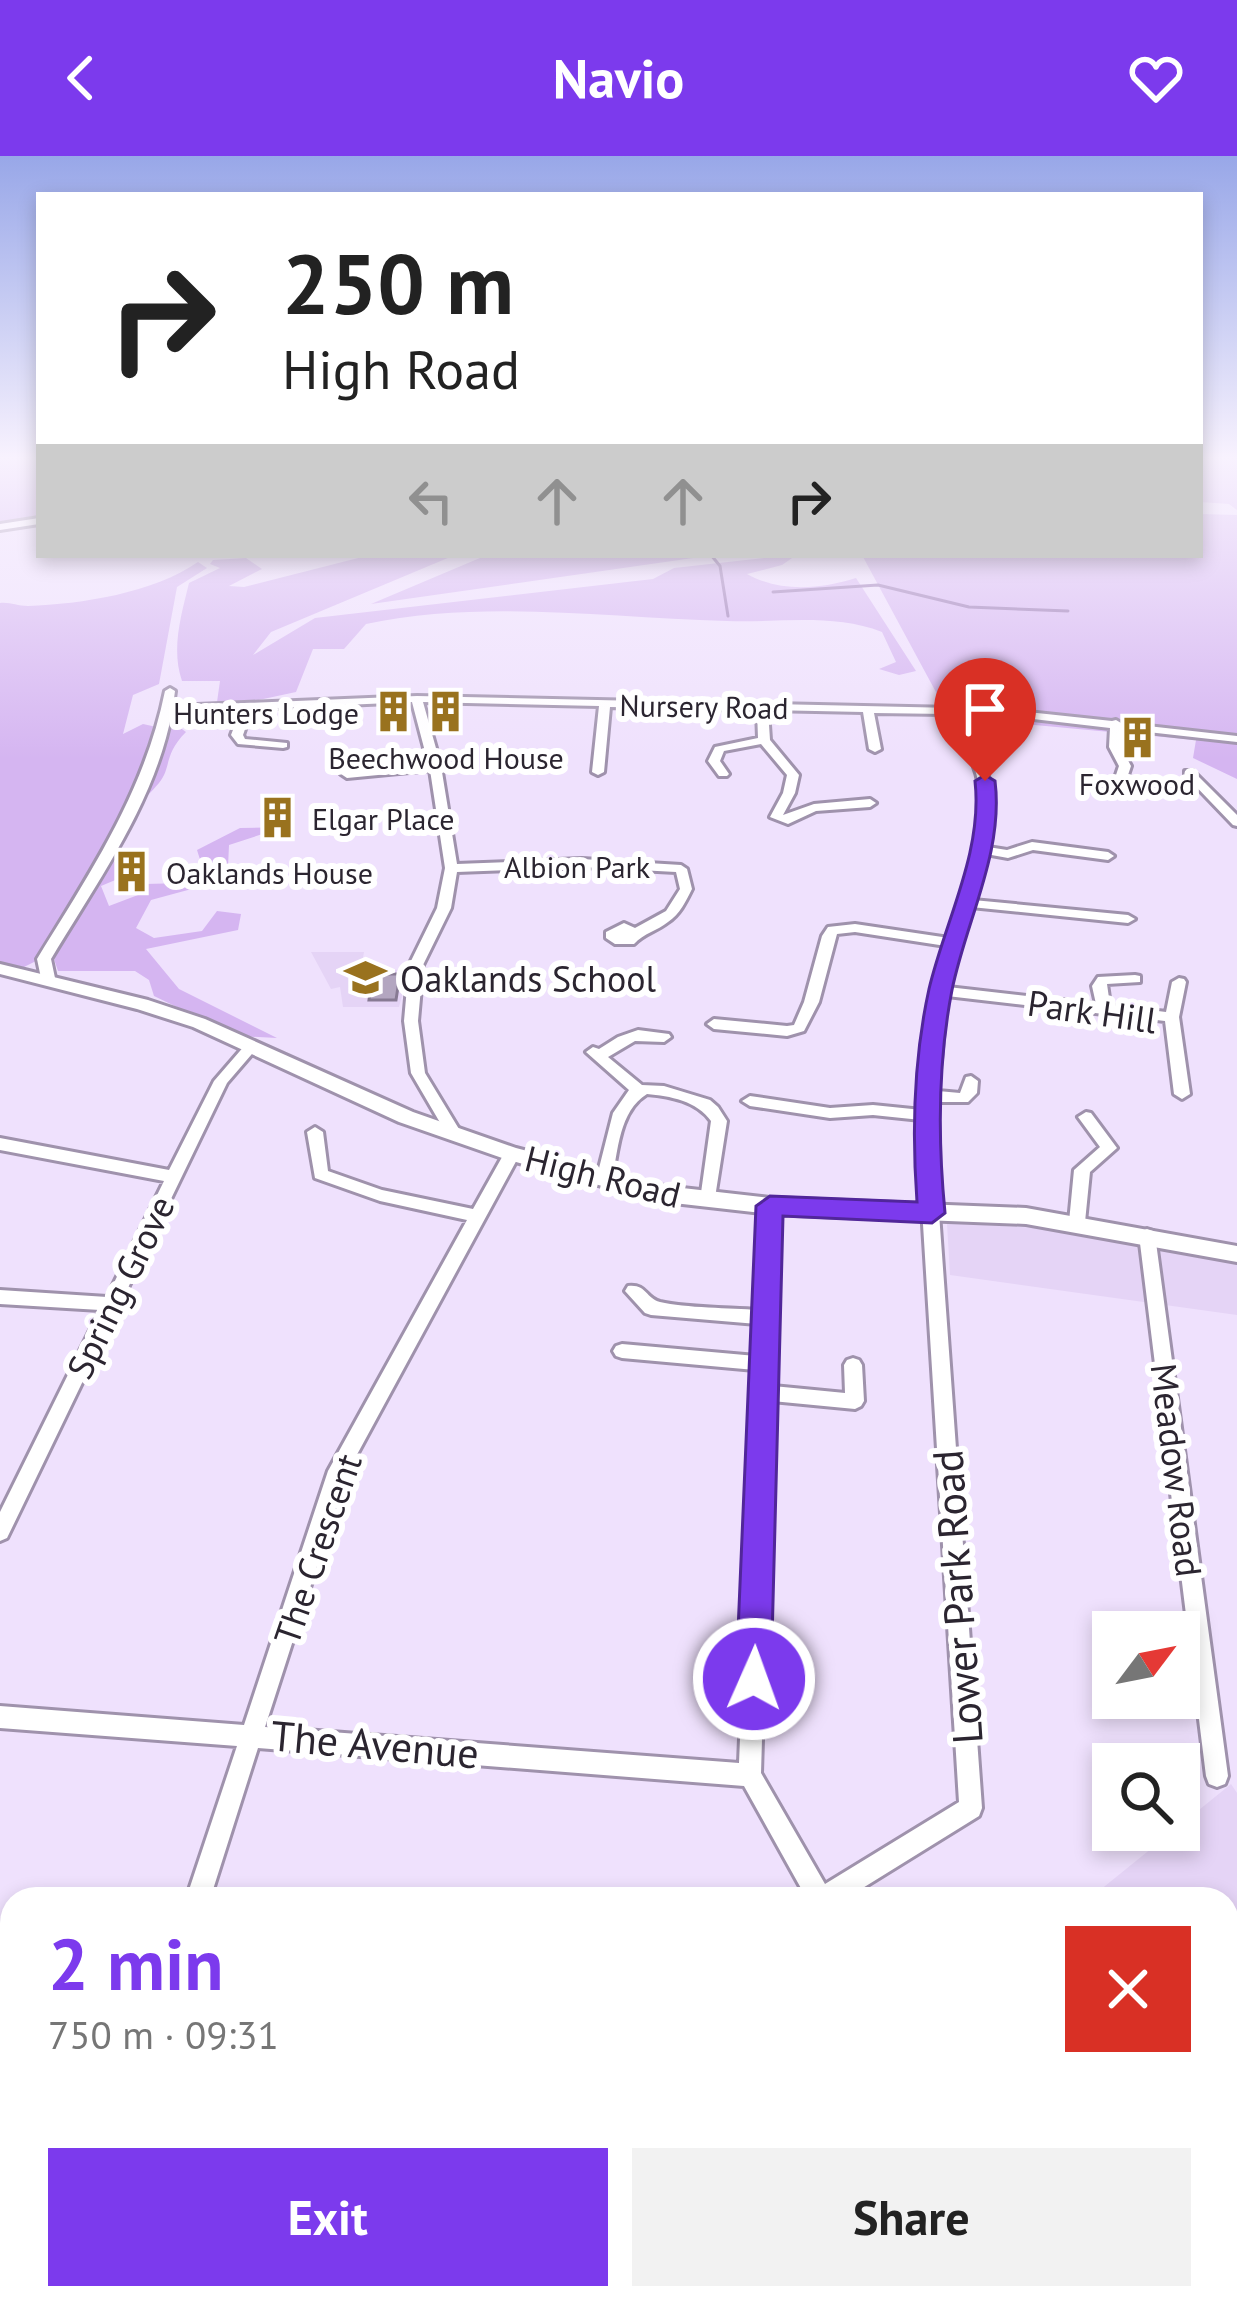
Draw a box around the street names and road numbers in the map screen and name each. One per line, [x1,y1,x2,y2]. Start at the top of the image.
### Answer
street label: Nursery Road [619,685,789,727]
street label: Albion Park [504,847,651,886]
street label: Park Hill [1025,979,1160,1043]
street label: High Road [520,1134,686,1218]
street label: Spring Grove [56,1188,184,1386]
street label: Meadow Road [1141,1361,1213,1579]
street label: The Crescent [262,1447,372,1651]
street label: Lower Park Road [919,1448,995,1746]
street label: The Avenue [269,1708,481,1780]

